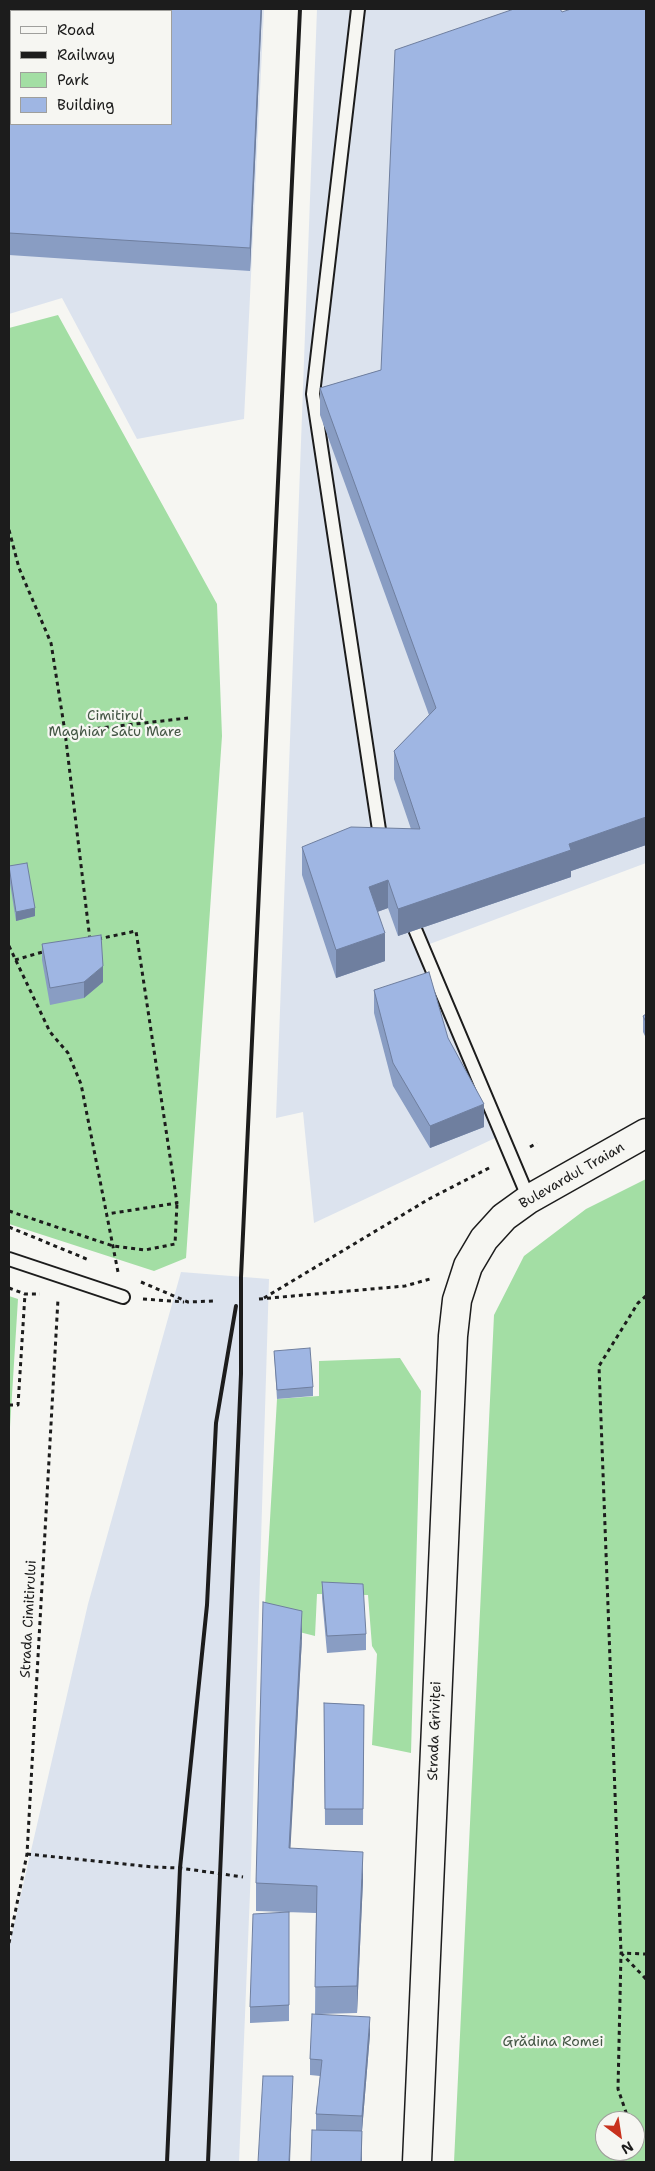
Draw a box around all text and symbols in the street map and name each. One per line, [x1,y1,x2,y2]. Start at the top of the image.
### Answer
legend [10,10,172,125]
text: Road [57,20,95,40]
text: Railway [57,45,115,65]
text: Park [57,70,89,90]
text: Building [57,95,114,115]
park label: Cimitirul Maghiar Satu Mare [48,708,182,740]
street label: Bulevardul Traian [516,1139,628,1213]
street label: Strada Cimitirului [18,1560,40,1678]
street label: Strada Griviței [425,1681,445,1781]
park label: Grădina Romei [503,2034,603,2050]
north arrow [595,2111,645,2161]
text: N [618,2137,637,2159]

